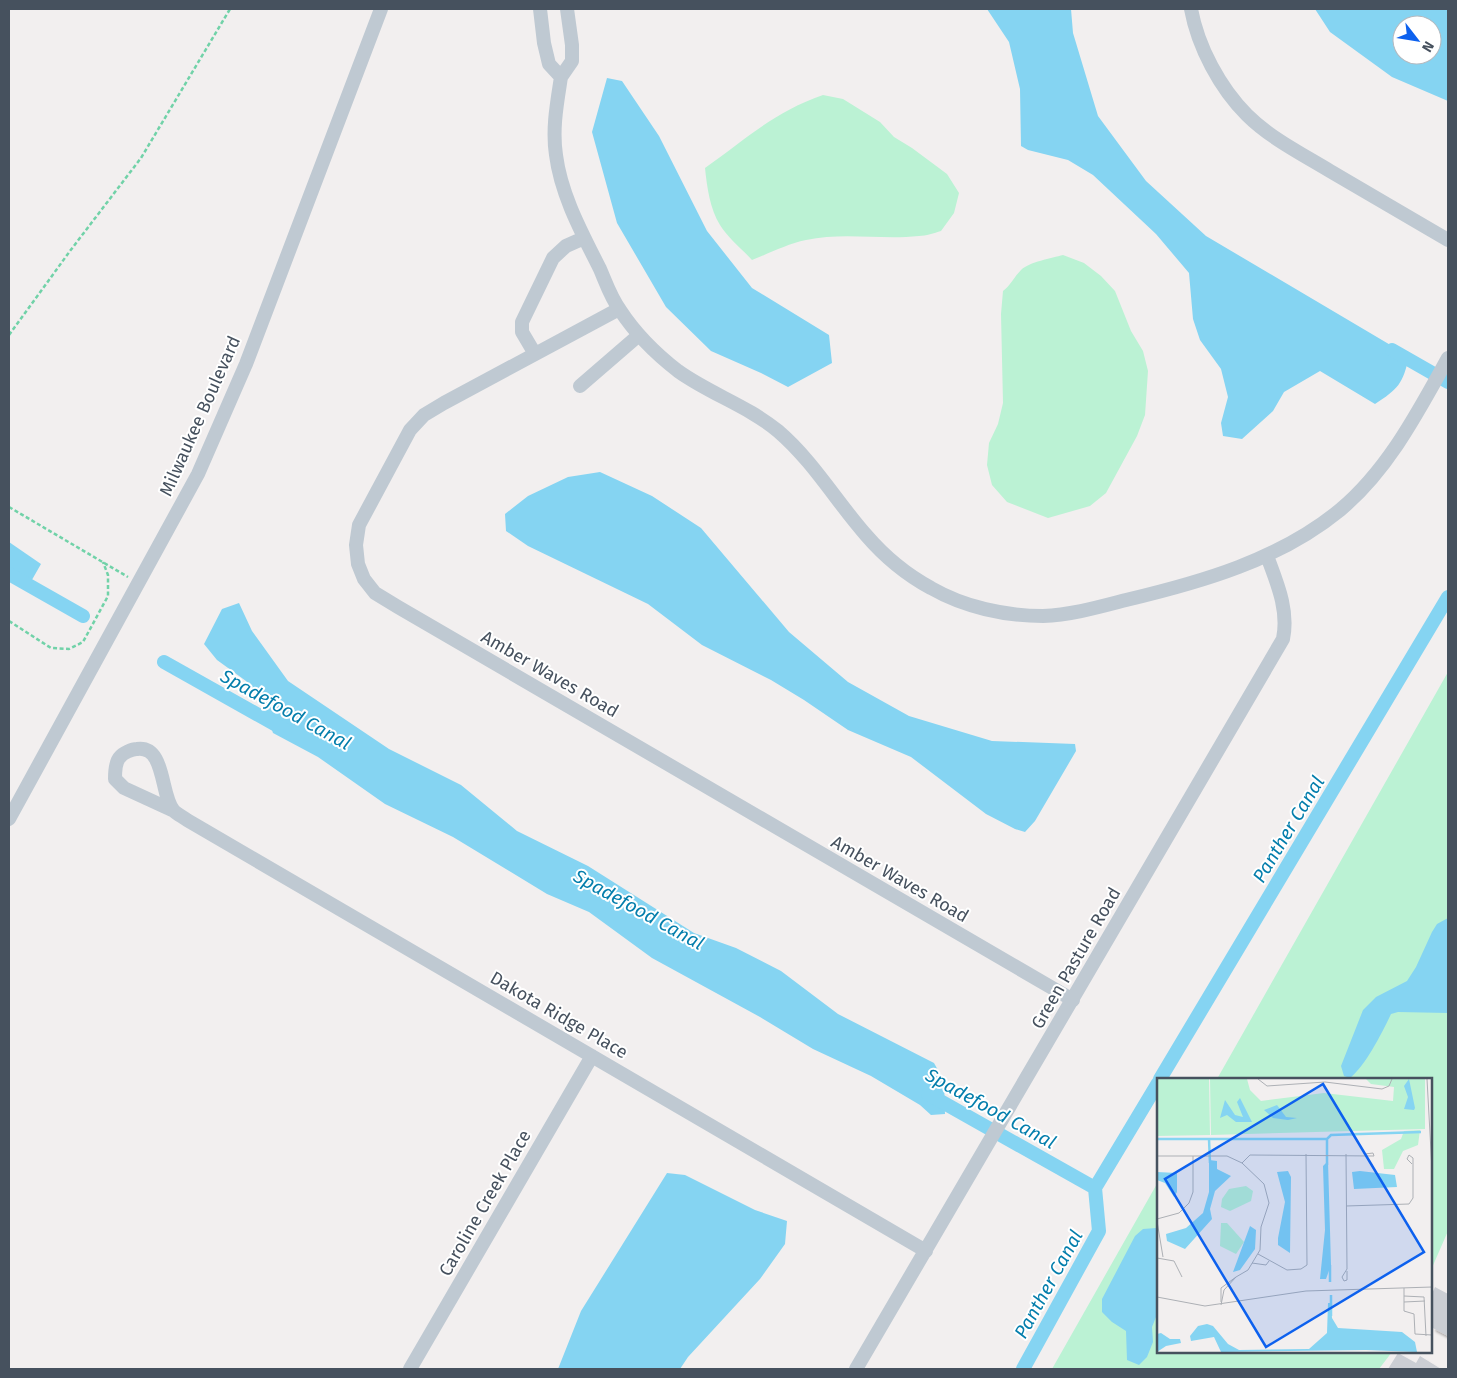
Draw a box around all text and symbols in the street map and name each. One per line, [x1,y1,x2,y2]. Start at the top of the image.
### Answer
north arrow [1392,15,1442,65]
text: N [1418,38,1437,55]
street label: Milwaukee Boulevard [155,332,245,500]
street label: Amber Waves Road [477,626,623,722]
water label: Spadefood Canal [216,664,355,755]
water label: Panther Canal [1248,772,1329,887]
street label: Amber Waves Road [827,831,973,927]
water label: Spadefood Canal [569,864,708,955]
street label: Green Pasture Road [1027,883,1125,1033]
street label: Dakota Ridge Place [486,967,632,1063]
water label: Spadefood Canal [921,1063,1060,1154]
inset map [1157,1078,1432,1353]
street label: Caroline Creek Place [434,1126,536,1280]
water label: Panther Canal [1009,1226,1088,1342]

